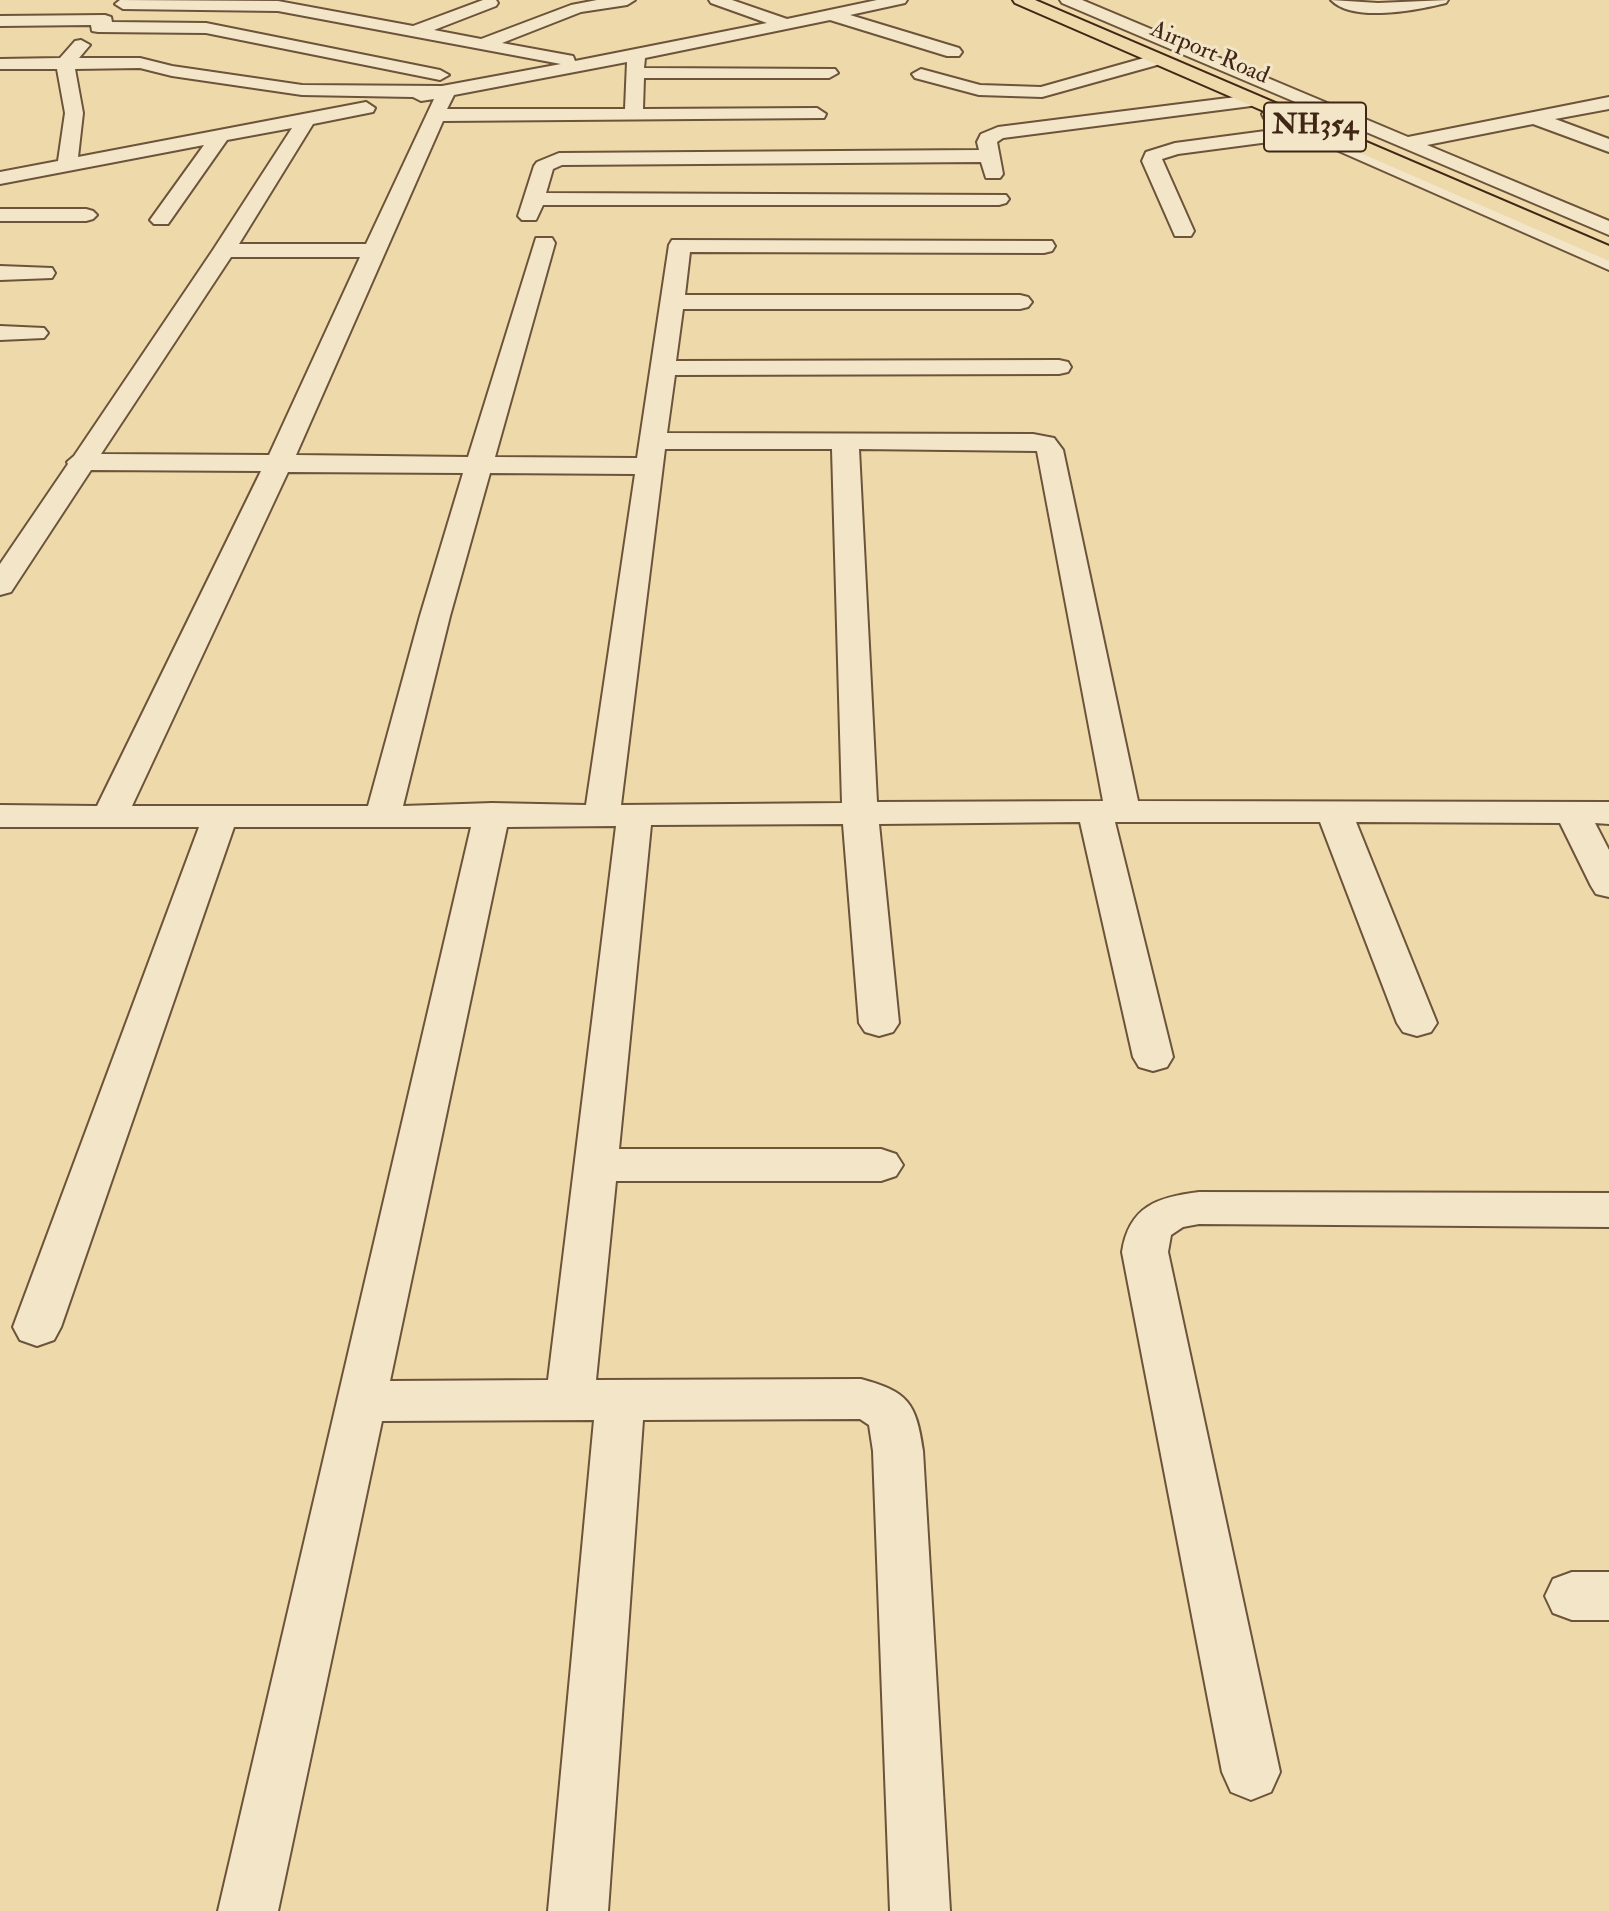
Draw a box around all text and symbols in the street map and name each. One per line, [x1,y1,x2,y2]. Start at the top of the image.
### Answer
street label: Airport Road [1145,16,1273,92]
road number: NH354 [1264,102,1366,152]

